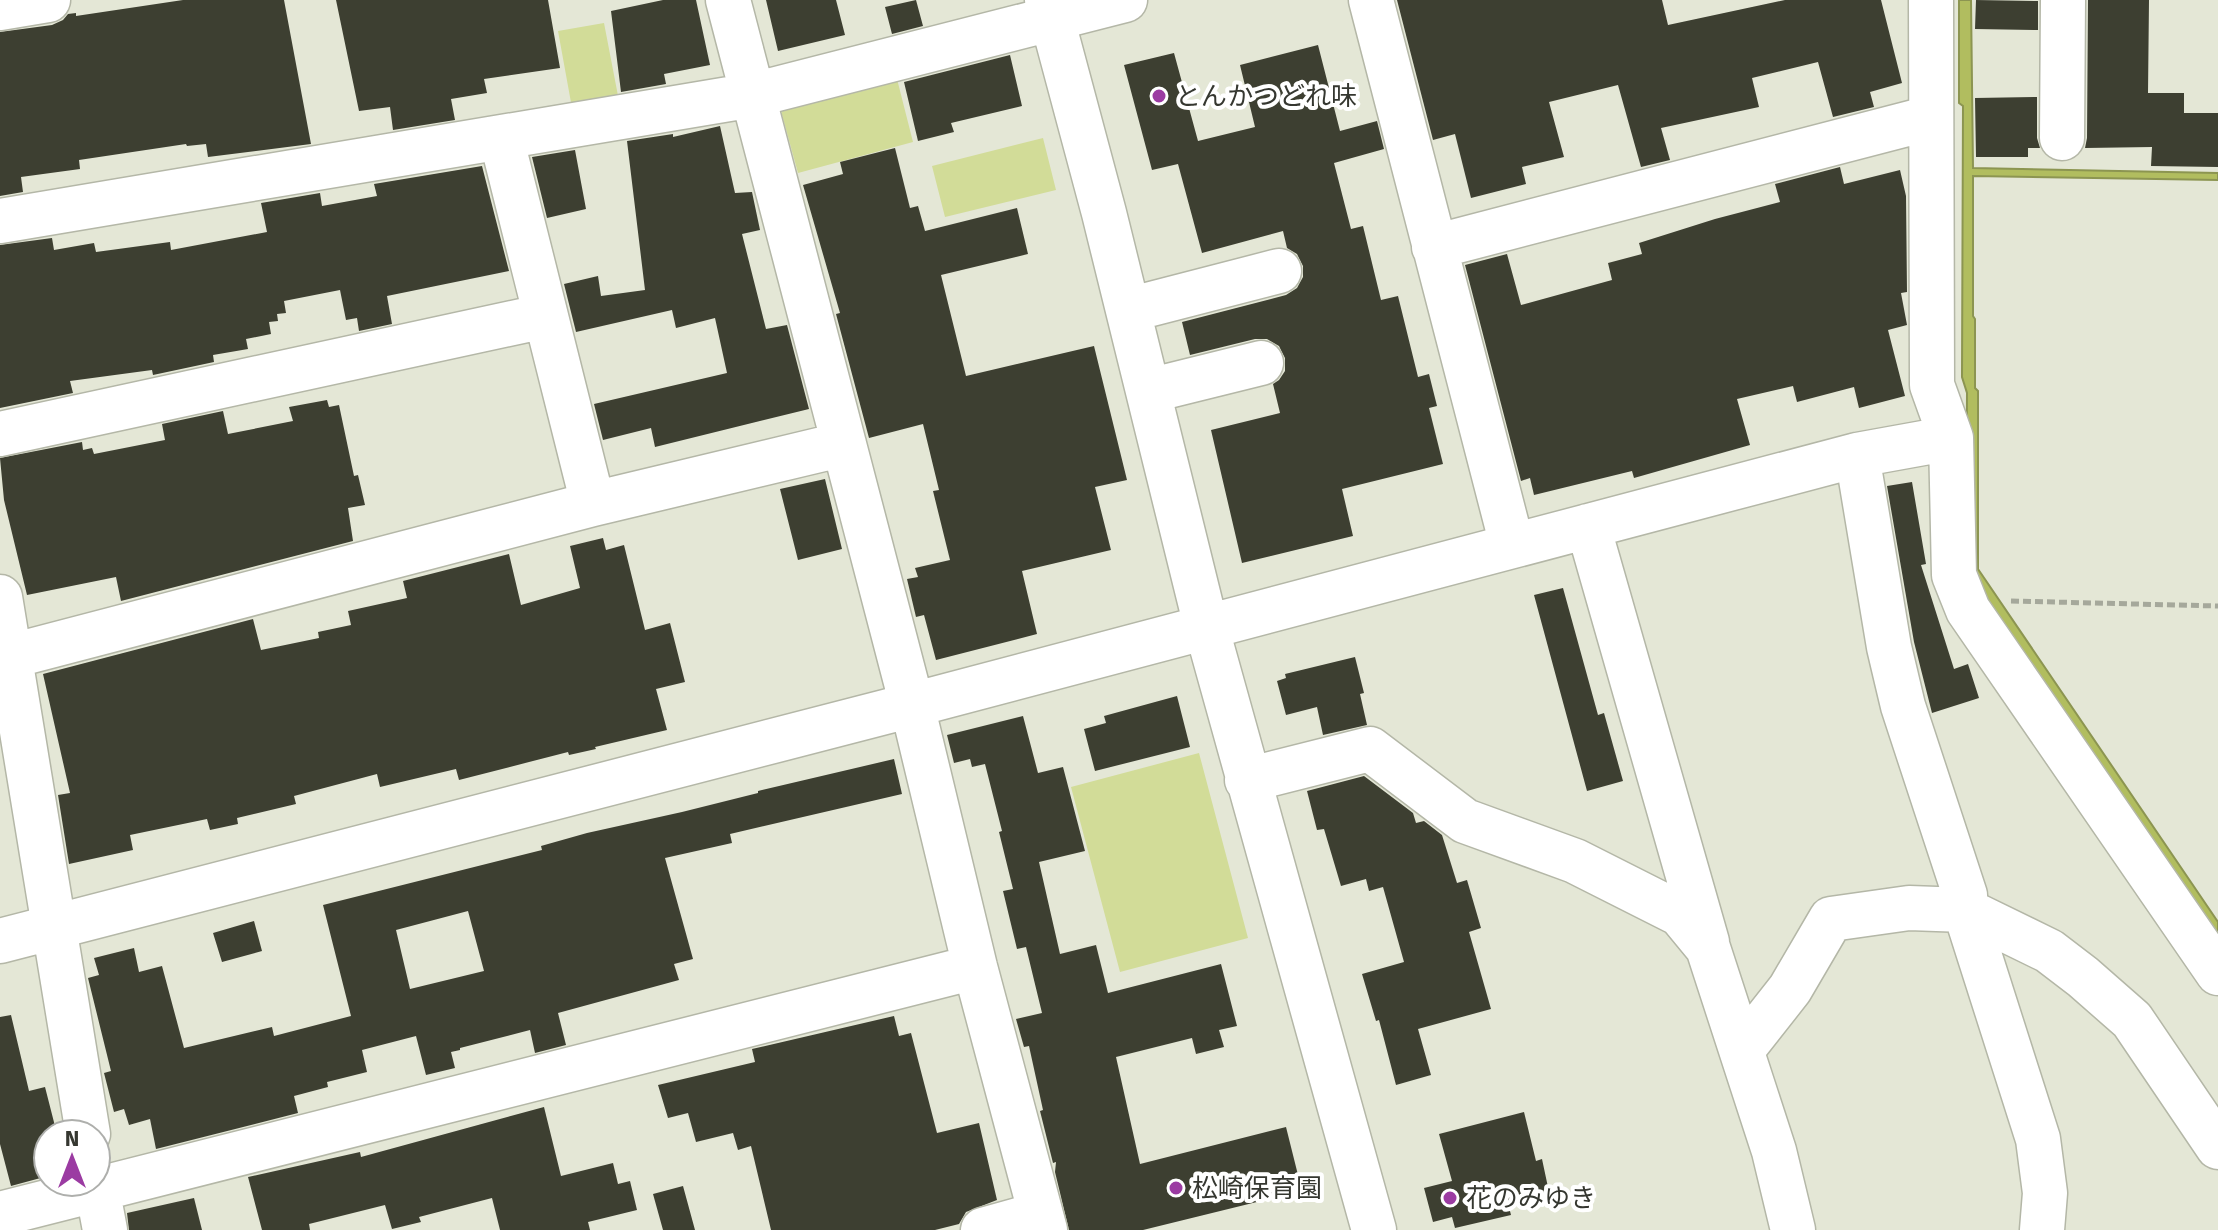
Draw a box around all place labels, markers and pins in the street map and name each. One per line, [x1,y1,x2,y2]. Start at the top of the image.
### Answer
place label: とんかつどれ味 [1175,81,1357,112]
marker: とんかつどれ味 [1150,87,1168,105]
place label: 松崎保育園 [1192,1173,1322,1204]
marker: 松崎保育園 [1167,1179,1185,1197]
place label: 花のみゆき [1466,1183,1596,1214]
marker: 花のみゆき [1441,1189,1459,1207]

